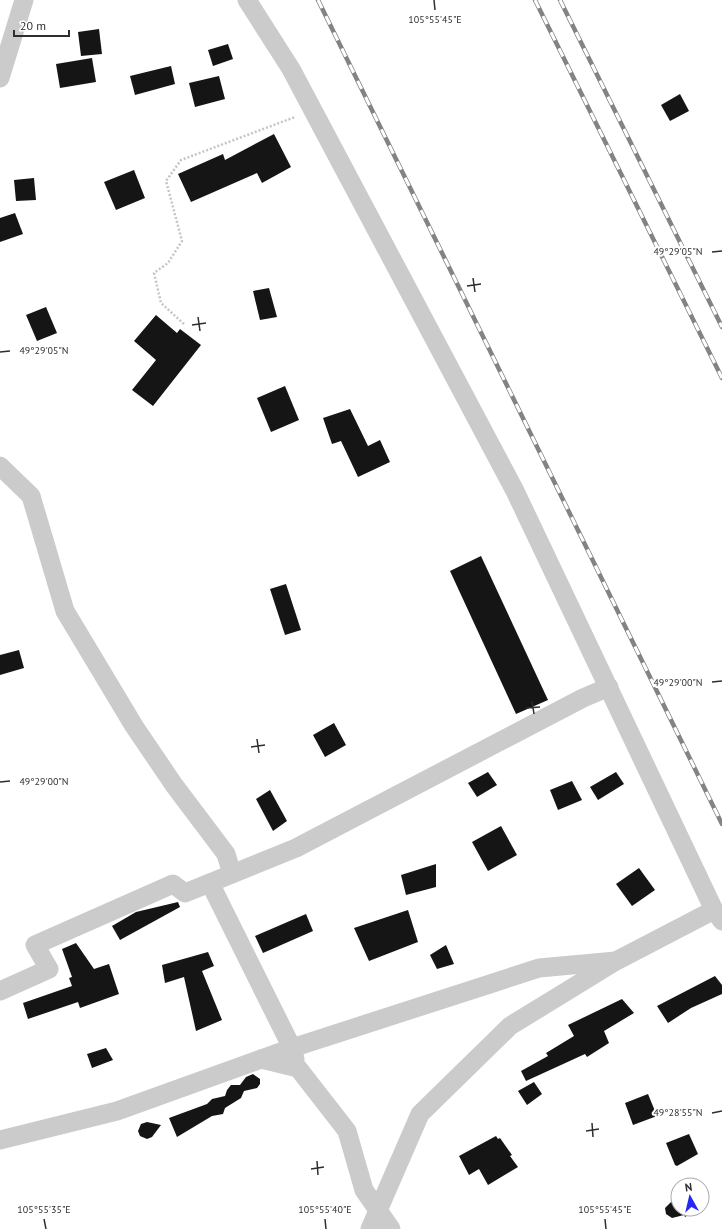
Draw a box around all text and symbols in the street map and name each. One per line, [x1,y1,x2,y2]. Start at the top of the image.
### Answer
scale bar [14,12,69,38]
text: 105°55'45"E [408,13,462,26]
text: 20 m [20,18,46,33]
text: 49°29'05"N [653,245,703,258]
text: 49°29'05"N [19,344,69,357]
text: 49°29'00"N [653,676,703,689]
text: 49°29'00"N [19,775,69,788]
text: 49°28'55"N [653,1106,703,1119]
north arrow [670,1177,710,1217]
text: N [684,1180,693,1195]
text: 105°55'35"E [17,1203,71,1216]
text: 105°55'40"E [298,1203,352,1216]
text: 105°55'45"E [578,1203,632,1216]

